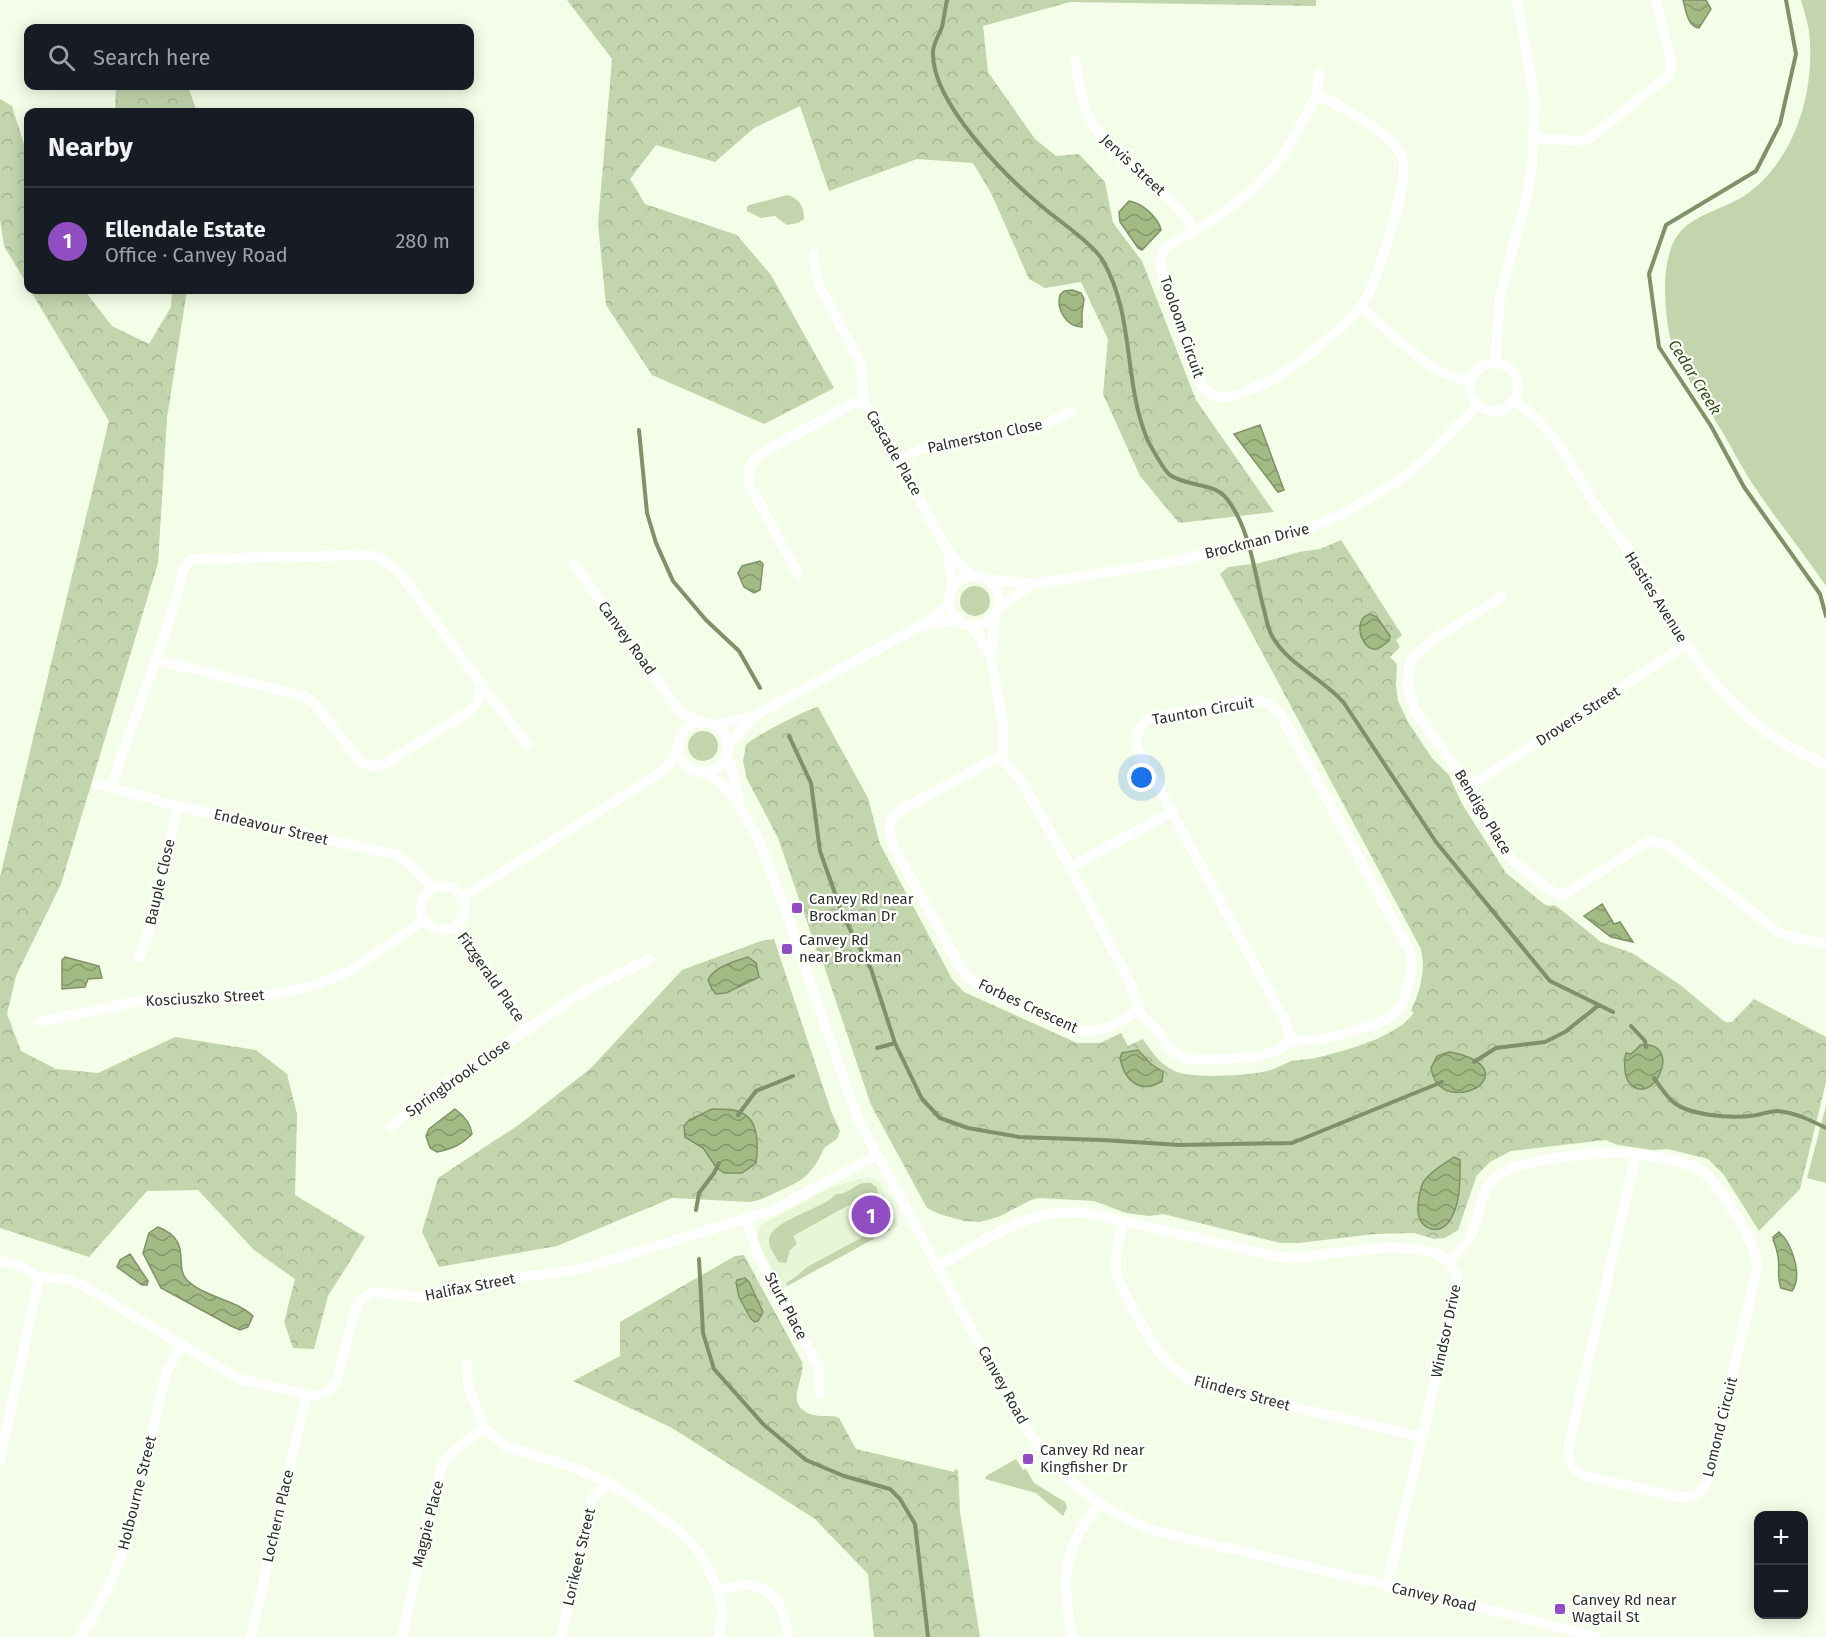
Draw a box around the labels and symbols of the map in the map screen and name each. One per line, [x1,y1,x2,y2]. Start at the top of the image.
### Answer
street label: Jervis Street [1097,131,1169,200]
street label: Tooloom Circuit [1156,274,1208,381]
water label: Cedar Creek [1664,336,1726,418]
street label: Cascade Place [862,407,926,499]
street label: Palmerston Close [926,415,1044,457]
street label: Brockman Drive [1203,519,1311,563]
street label: Hasties Avenue [1621,548,1691,646]
street label: Canvey Road [594,598,660,678]
street label: Drovers Street [1533,682,1624,750]
street label: Taunton Circuit [1151,693,1256,729]
your location [1127,763,1156,792]
street label: Bendigo Place [1451,766,1515,858]
street label: Endeavour Street [212,805,331,849]
street label: Bauple Close [141,837,179,927]
place label: Canvey Rd near Brockman Dr [809,890,914,925]
marker: Canvey Rd near Brockman Dr [790,901,804,915]
street label: Fitzgerald Place [453,929,529,1025]
place label: Canvey Rd near Brockman [799,931,902,966]
marker: Canvey Rd near Brockman [780,942,794,956]
street label: Forbes Crescent [976,975,1081,1037]
street label: Kosciuszko Street [145,986,265,1010]
street label: Springbrook Close [402,1035,514,1121]
pin: 1 [852,1192,890,1238]
street label: Halifax Street [423,1269,517,1305]
street label: Sturt Place [761,1269,811,1343]
street label: Windsor Drive [1427,1283,1465,1379]
street label: Canvey Road [974,1343,1032,1427]
street label: Flinders Street [1192,1371,1293,1415]
street label: Lomond Circuit [1699,1374,1741,1479]
street label: Holbourne Street [114,1433,160,1552]
place label: Canvey Rd near Kingfisher Dr [1040,1441,1145,1476]
marker: Canvey Rd near Kingfisher Dr [1021,1452,1035,1466]
street label: Lochern Place [259,1468,297,1564]
street label: Magpie Place [409,1479,447,1569]
street label: Lorikeet Street [559,1506,599,1608]
street label: Canvey Road [1390,1579,1478,1615]
place label: Canvey Rd near Wagtail St [1572,1591,1677,1626]
marker: Canvey Rd near Wagtail St [1553,1602,1567,1616]

